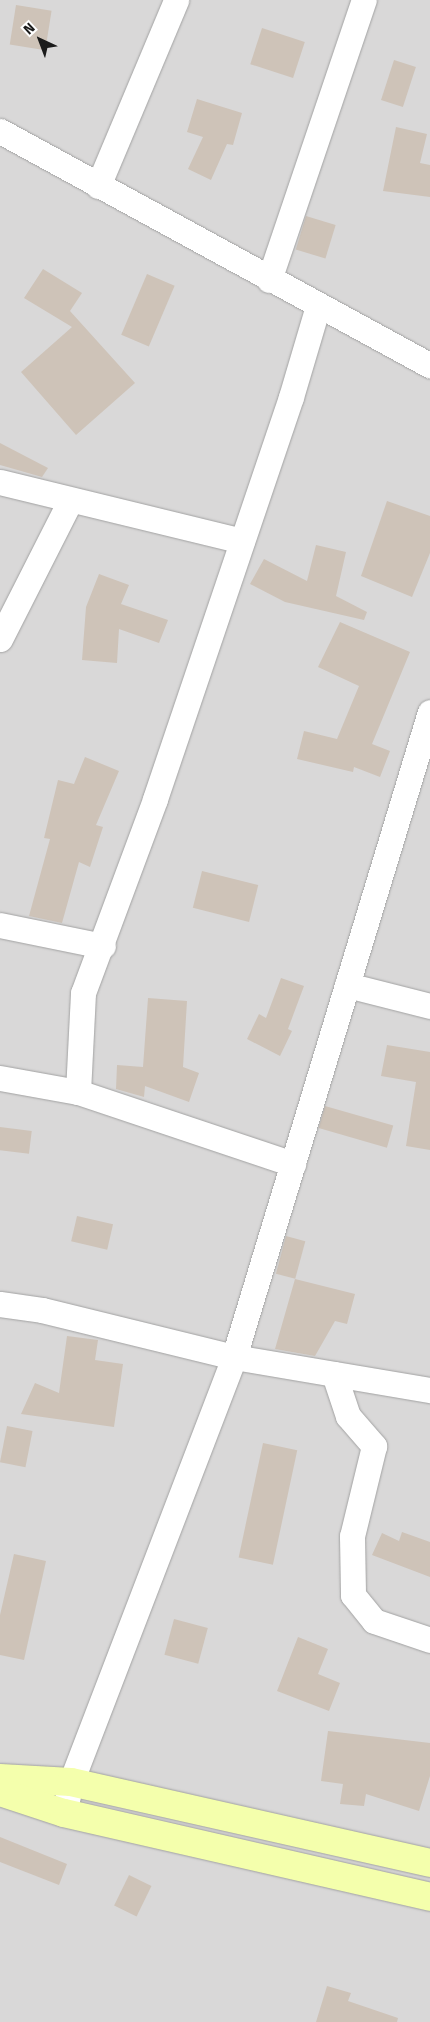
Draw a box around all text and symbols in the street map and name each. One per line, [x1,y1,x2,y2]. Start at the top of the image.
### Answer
north arrow [15,15,65,65]
text: N [20,19,39,38]

